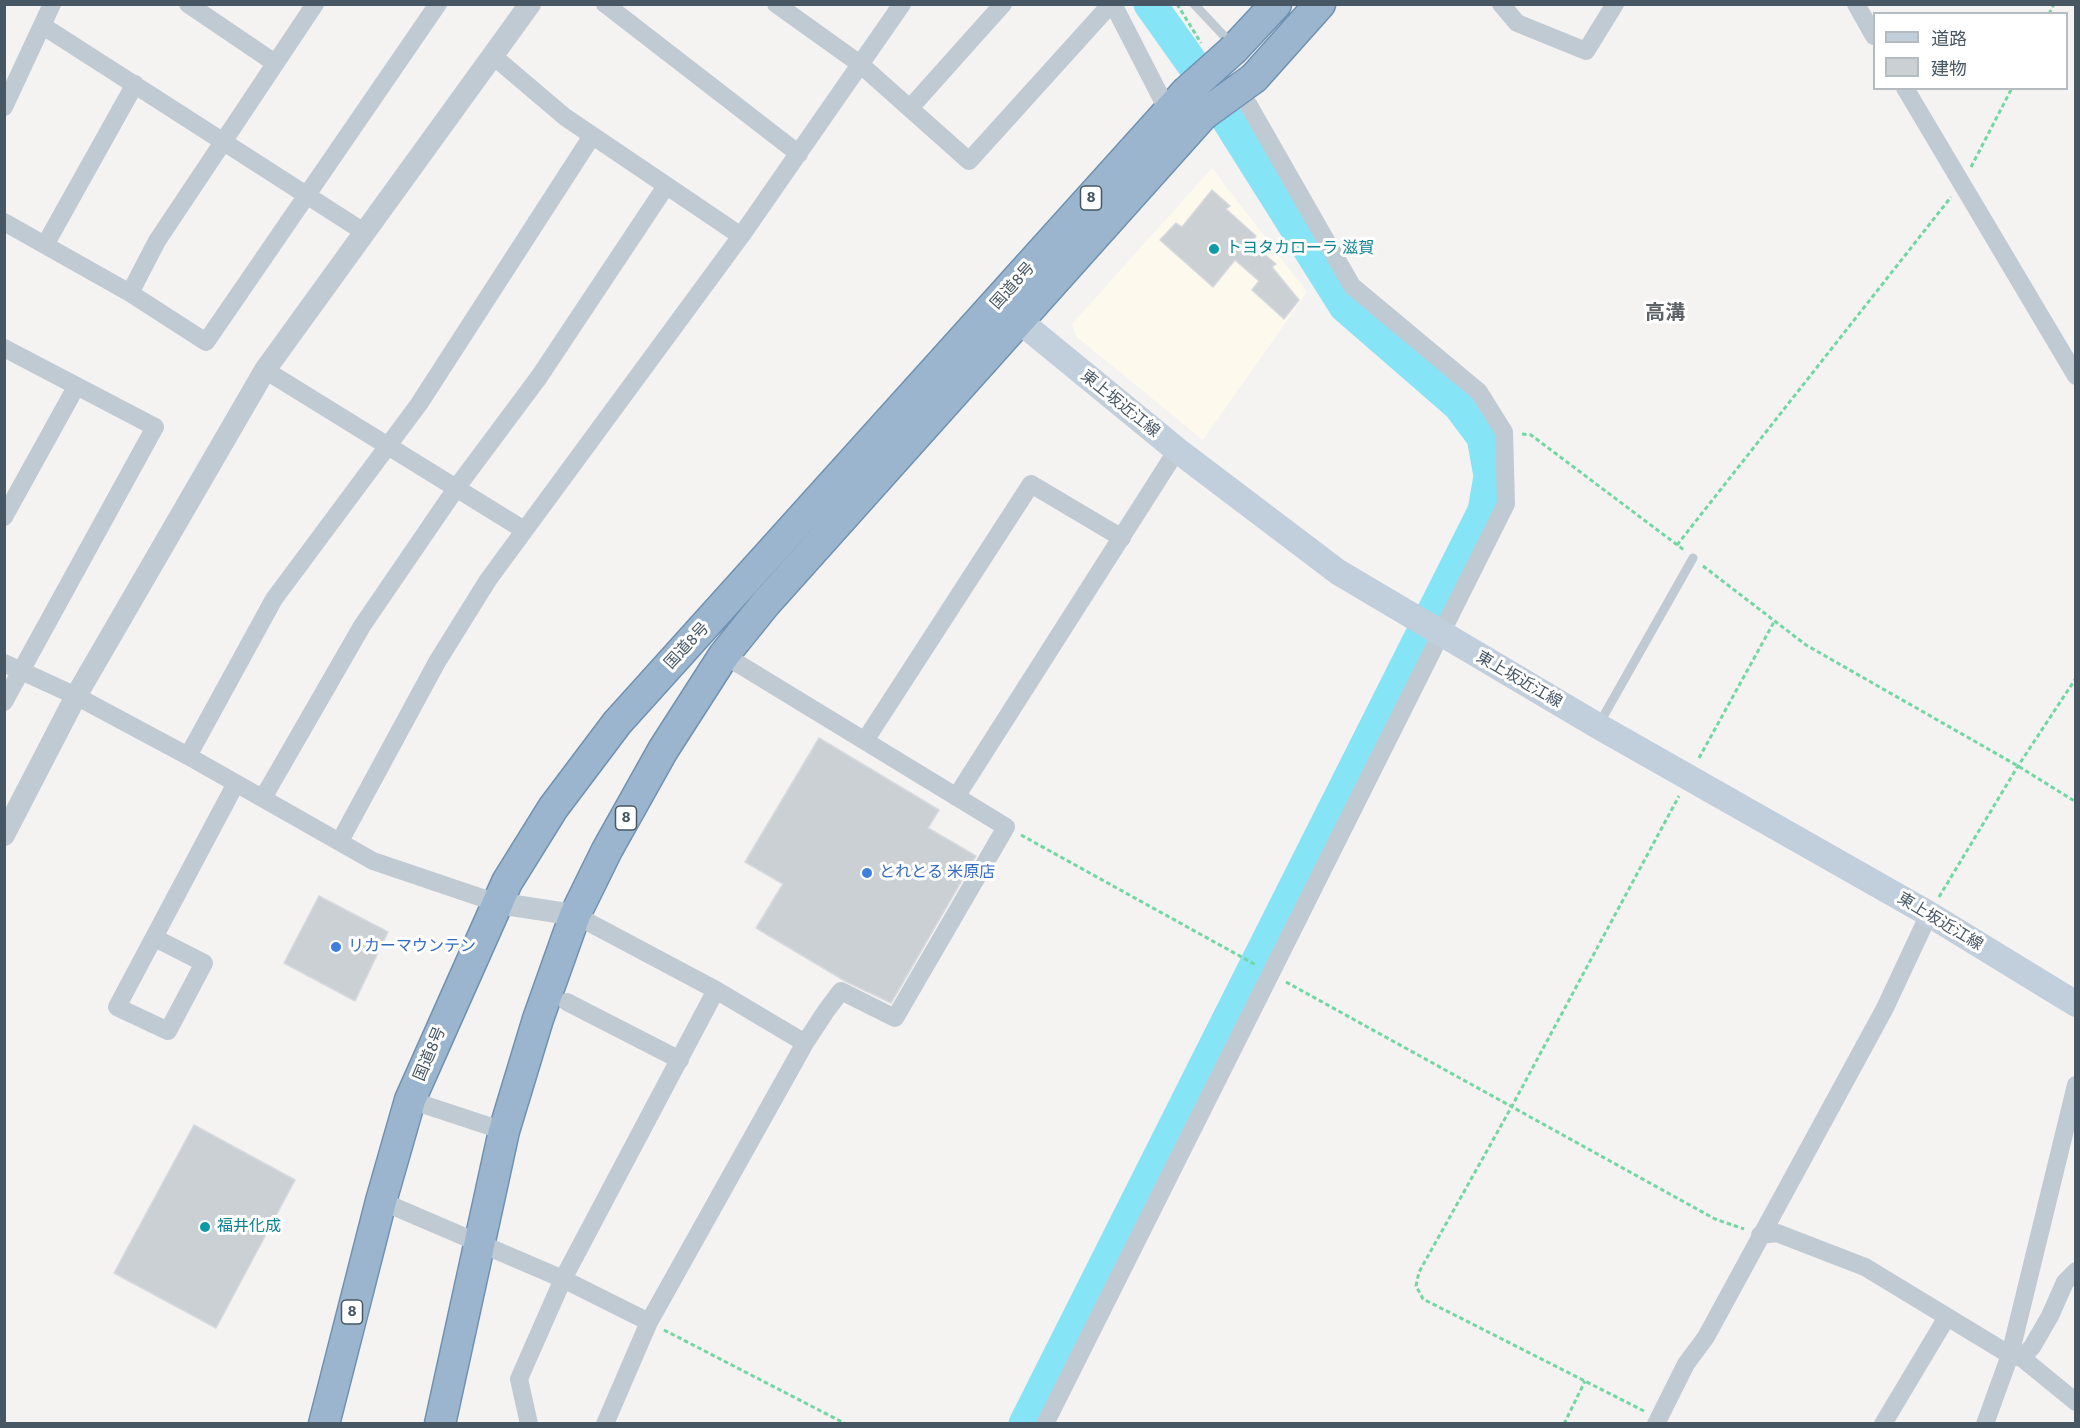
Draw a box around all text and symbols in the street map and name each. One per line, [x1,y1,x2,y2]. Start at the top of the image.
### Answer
legend [1873,12,2068,90]
text: 道路 [1931,28,1967,50]
text: 建物 [1931,58,1967,80]
road number: 8 [1080,186,1102,210]
place label: トヨタカローラ 滋賀 [1226,239,1374,259]
marker: トヨタカローラ 滋賀 [1207,242,1221,256]
street label: 国道8号 [987,258,1039,314]
district label: 高溝 [1645,301,1685,325]
street label: 東上坂近江線 [1077,366,1163,442]
street label: 国道8号 [661,619,713,673]
street label: 東上坂近江線 [1473,648,1565,712]
road number: 8 [616,806,636,830]
place label: とれとる 米原店 [879,863,995,883]
marker: とれとる 米原店 [860,866,874,880]
street label: 東上坂近江線 [1894,889,1986,955]
place label: リカーマウンテン [348,937,476,957]
marker: リカーマウンテン [329,940,343,954]
street label: 国道8号 [410,1024,450,1084]
place label: 福井化成 [217,1217,281,1237]
marker: 福井化成 [198,1220,212,1234]
road number: 8 [342,1300,362,1324]

